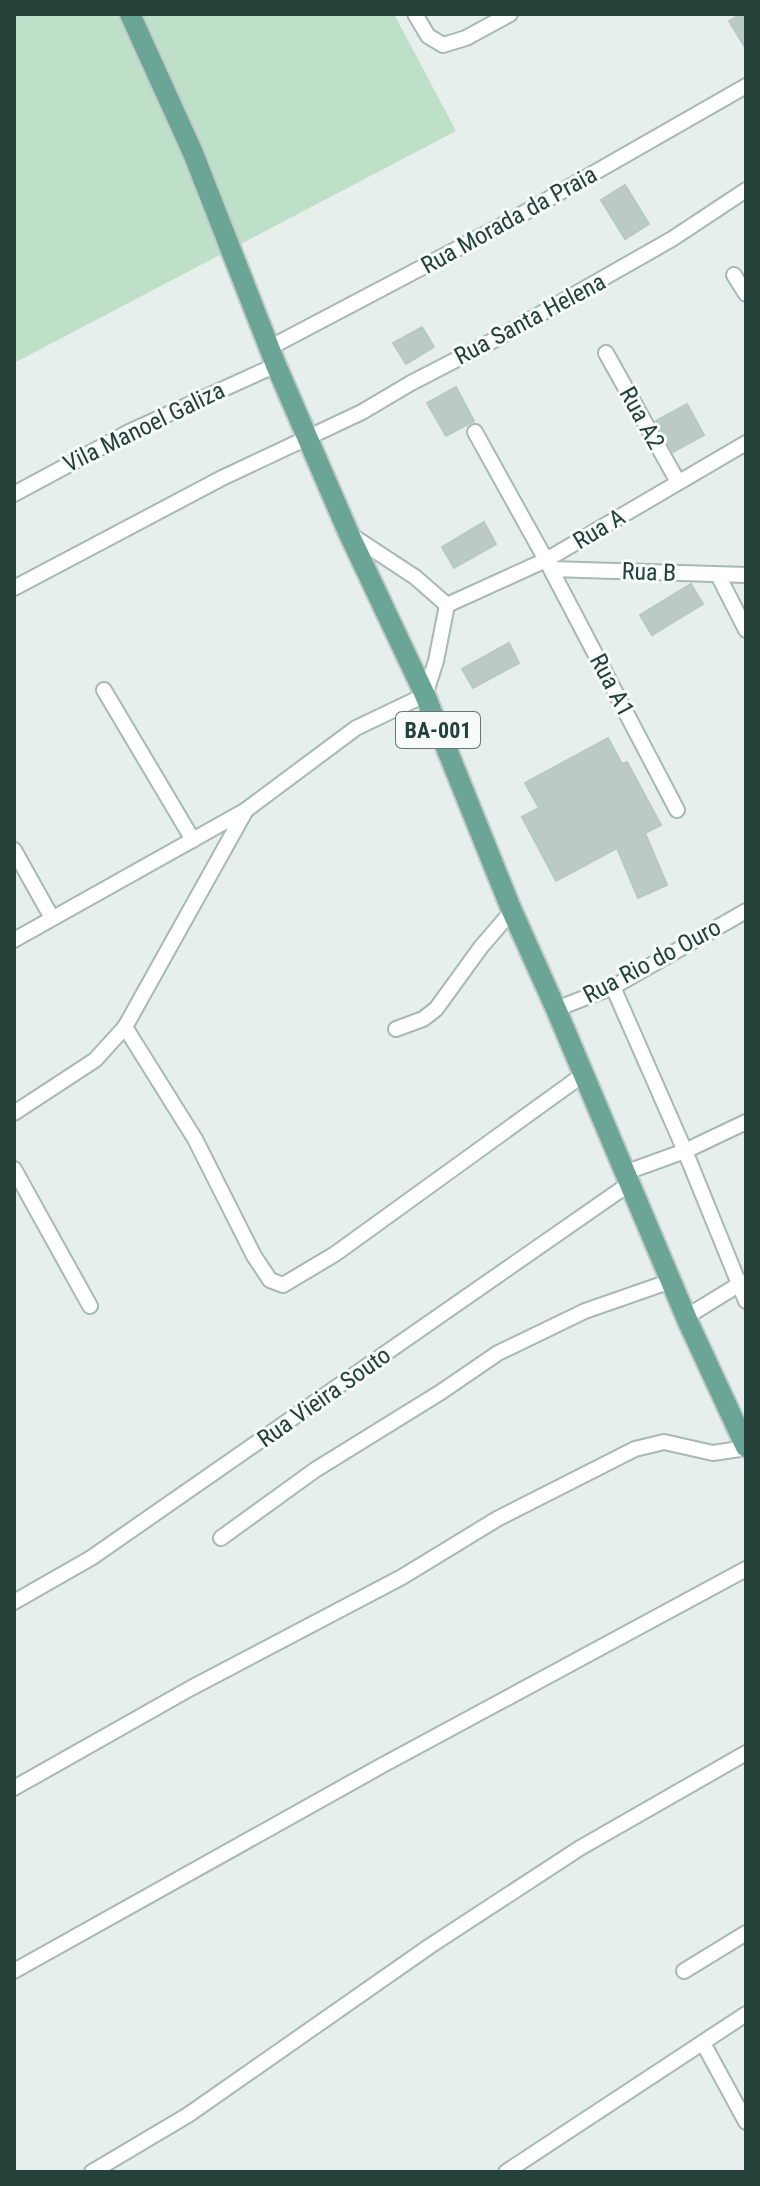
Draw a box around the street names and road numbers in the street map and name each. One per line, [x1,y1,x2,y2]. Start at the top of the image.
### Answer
street label: Rua Morada da Praia [416,160,602,280]
street label: Rua Santa Helena [450,267,610,371]
street label: Vila Manoel Galiza [59,376,229,478]
street label: Rua A2 [614,382,670,454]
street label: Rua A [568,503,630,555]
street label: Rua B [621,557,677,587]
street label: Rua A1 [584,649,640,721]
road number: BA-001 [396,712,480,748]
street label: Rua Rio do Ouro [578,913,726,1009]
street label: Rua Vieira Souto [252,1341,396,1453]

